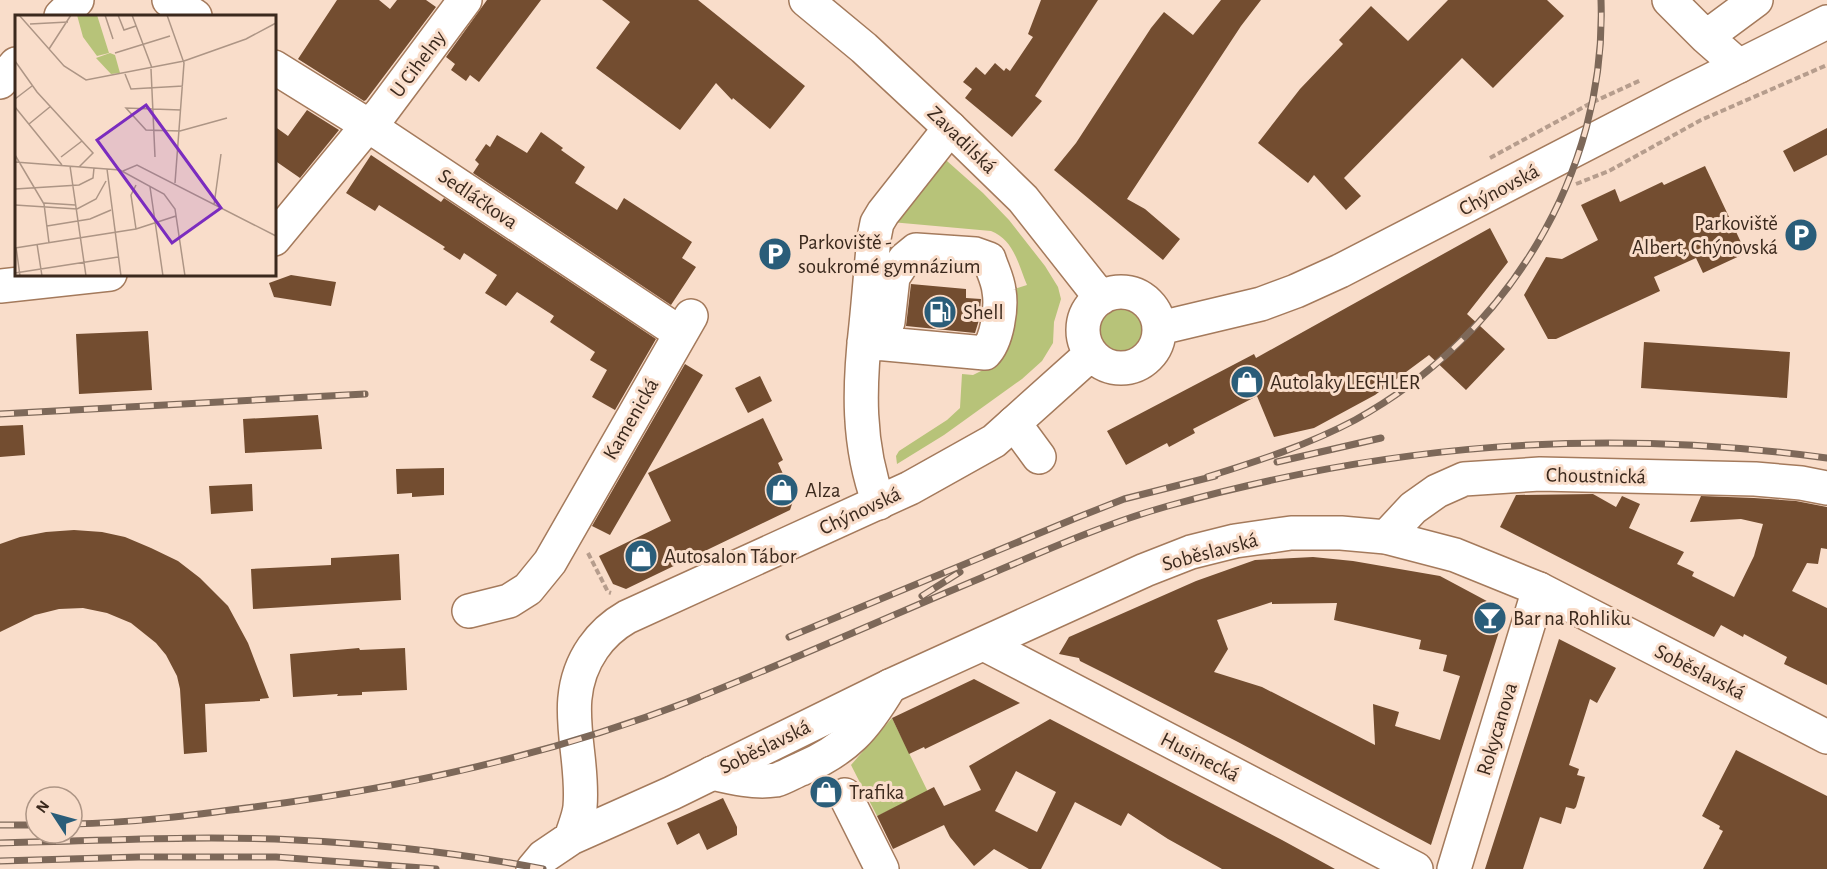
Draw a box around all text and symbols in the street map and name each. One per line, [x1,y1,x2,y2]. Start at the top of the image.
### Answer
inset map [15,15,276,276]
street label: U Cihelny [386,27,450,101]
street label: Zavadilská [924,102,1001,178]
street label: Chýnovská [1456,160,1543,220]
street label: Sedláčkova [435,165,522,233]
place label: Parkoviště Albert, Chýnovská [1632,213,1778,258]
parking icon: Parkoviště Albert, Chýnovská [1783,217,1819,253]
place label: Parkoviště - soukromé gymnázium [798,232,981,277]
parking icon: Parkoviště - soukromé gymnázium [757,236,793,272]
fuel station icon: Shell [922,294,958,330]
place label: Shell [963,302,1004,323]
shop icon: Autolaky LECHLER [1229,364,1265,400]
place label: Autolaky LECHLER [1270,372,1420,393]
street label: Kamenická [599,374,663,463]
street label: Choustnická [1546,465,1647,487]
shop icon: Alza [764,472,800,508]
place label: Alza [805,480,841,501]
street label: Chýnovská [816,483,904,539]
street label: Soběslavská [1160,529,1260,575]
shop icon: Autosalon Tábor [623,538,659,574]
place label: Autosalon Tábor [664,546,797,567]
bar icon: Bar na Rohliku [1472,600,1508,636]
place label: Bar na Rohliku [1513,608,1631,629]
street label: Soběslavská [1651,640,1749,704]
street label: Rokycanova [1473,680,1521,778]
street label: Soběslavská [716,716,814,778]
street label: Husinecká [1157,728,1243,786]
shop icon: Trafika [808,774,844,810]
place label: Trafika [849,782,905,803]
north arrow [24,785,84,845]
text: N [33,798,52,816]

